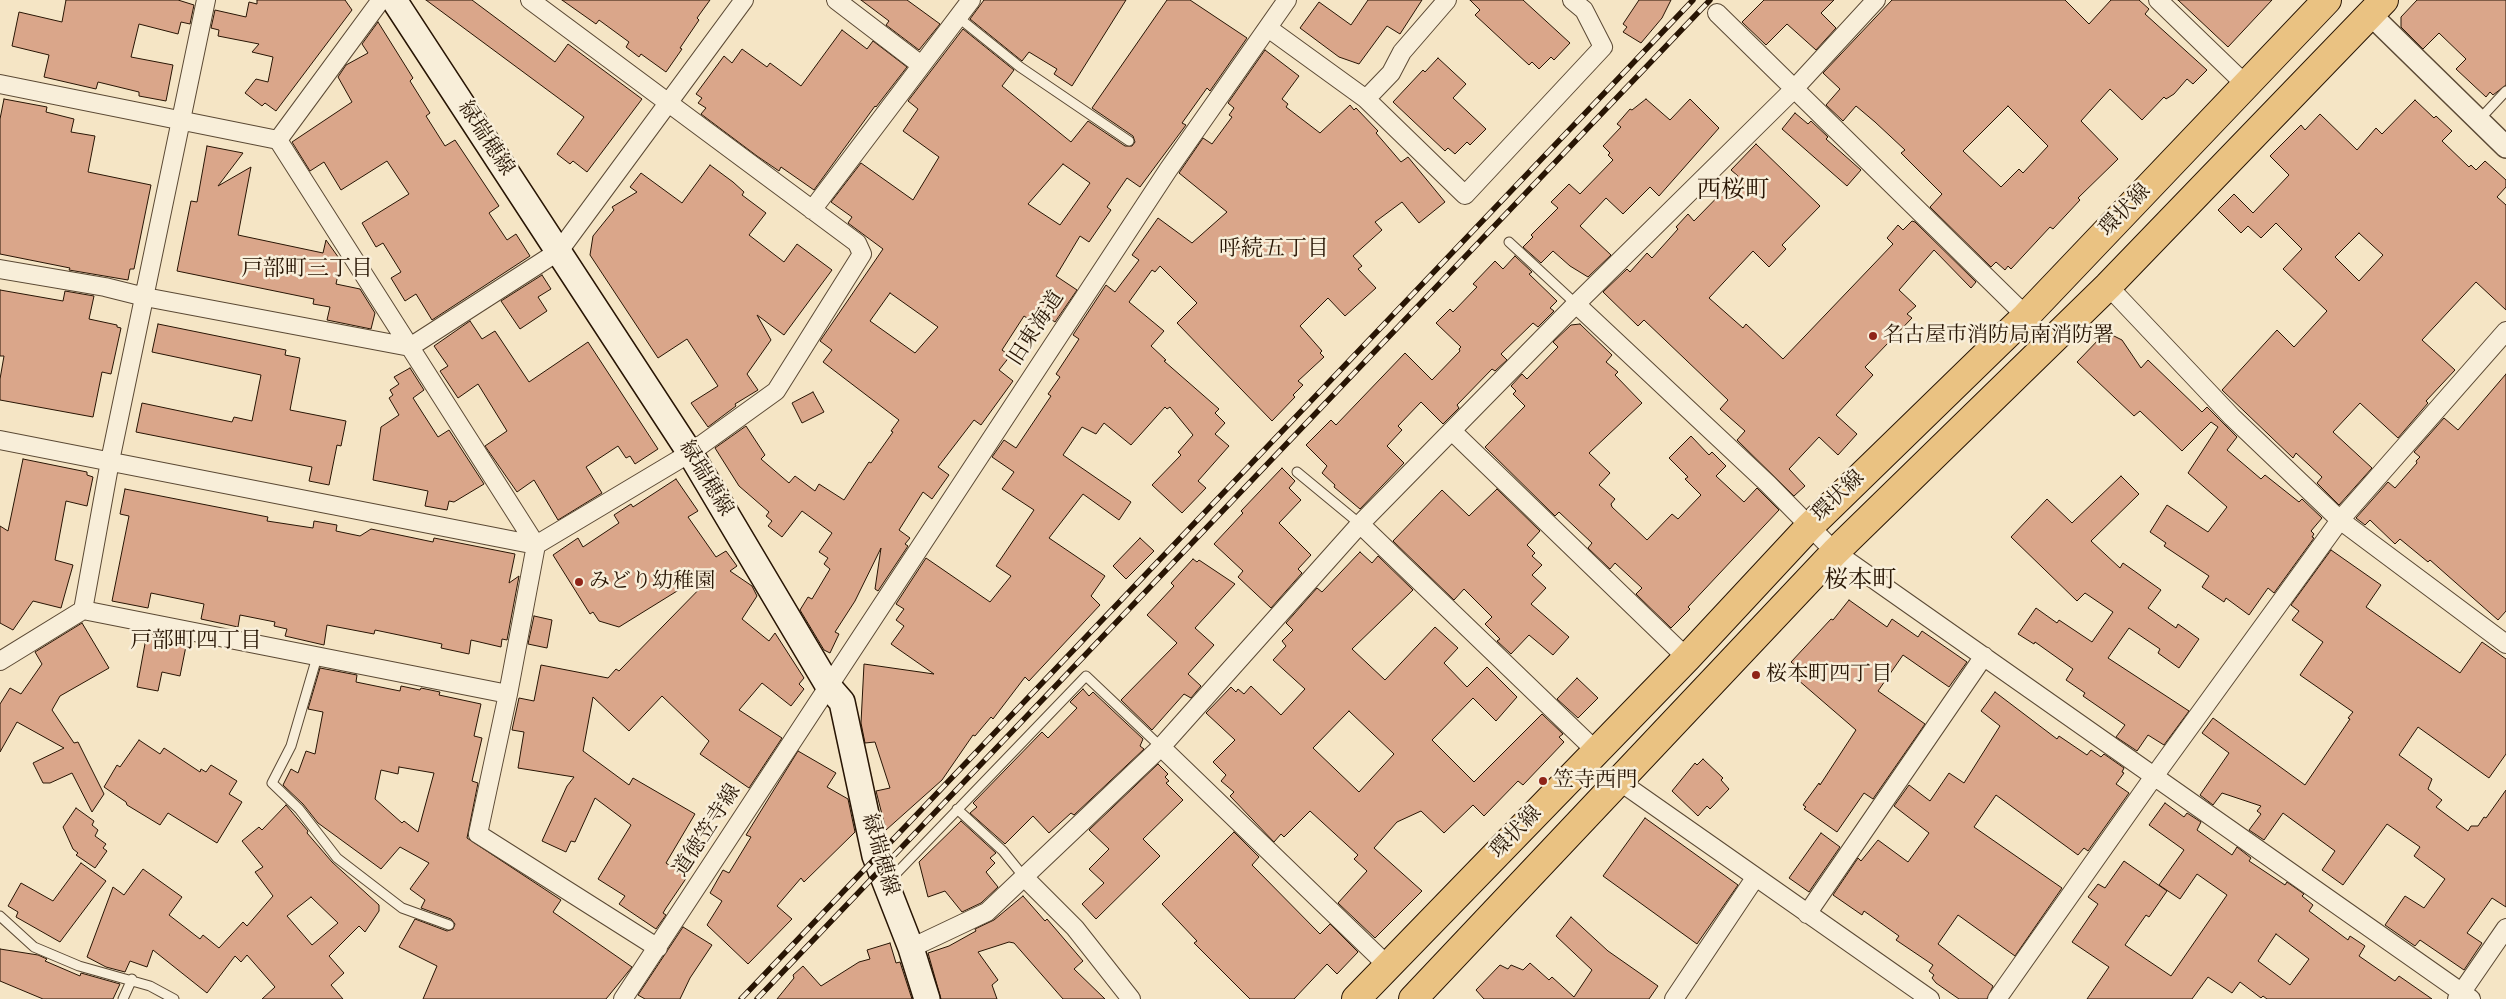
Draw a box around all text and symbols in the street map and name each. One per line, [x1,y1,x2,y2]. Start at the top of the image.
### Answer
street label: 緑瑞穂線 [452,97,518,181]
district label: 西桜町 [1697,178,1769,206]
street label: 環状線 [2095,180,2157,242]
district label: 呼続五丁目 [1219,237,1329,263]
district label: 戸部町三丁目 [241,257,373,283]
street label: 旧東海道 [1004,287,1070,371]
place label: 名古屋市消防局南消防署 [1883,323,2114,349]
marker: 名古屋市消防局南消防署 [1867,330,1879,342]
street label: 緑瑞穂線 [673,437,737,521]
street label: 環状線 [1808,466,1870,528]
district label: 桜本町 [1824,568,1896,596]
place label: みどり幼稚園 [589,569,715,595]
marker: みどり幼稚園 [573,576,585,588]
district label: 戸部町四丁目 [130,629,262,655]
place label: 桜本町四丁目 [1766,662,1892,688]
marker: 桜本町四丁目 [1750,669,1762,681]
place label: 笠寺西門 [1553,768,1637,794]
marker: 笠寺西門 [1537,775,1549,787]
street label: 道徳笠寺線 [669,780,747,882]
street label: 環状線 [1486,802,1548,864]
street label: 緑瑞穂線 [855,811,903,899]

